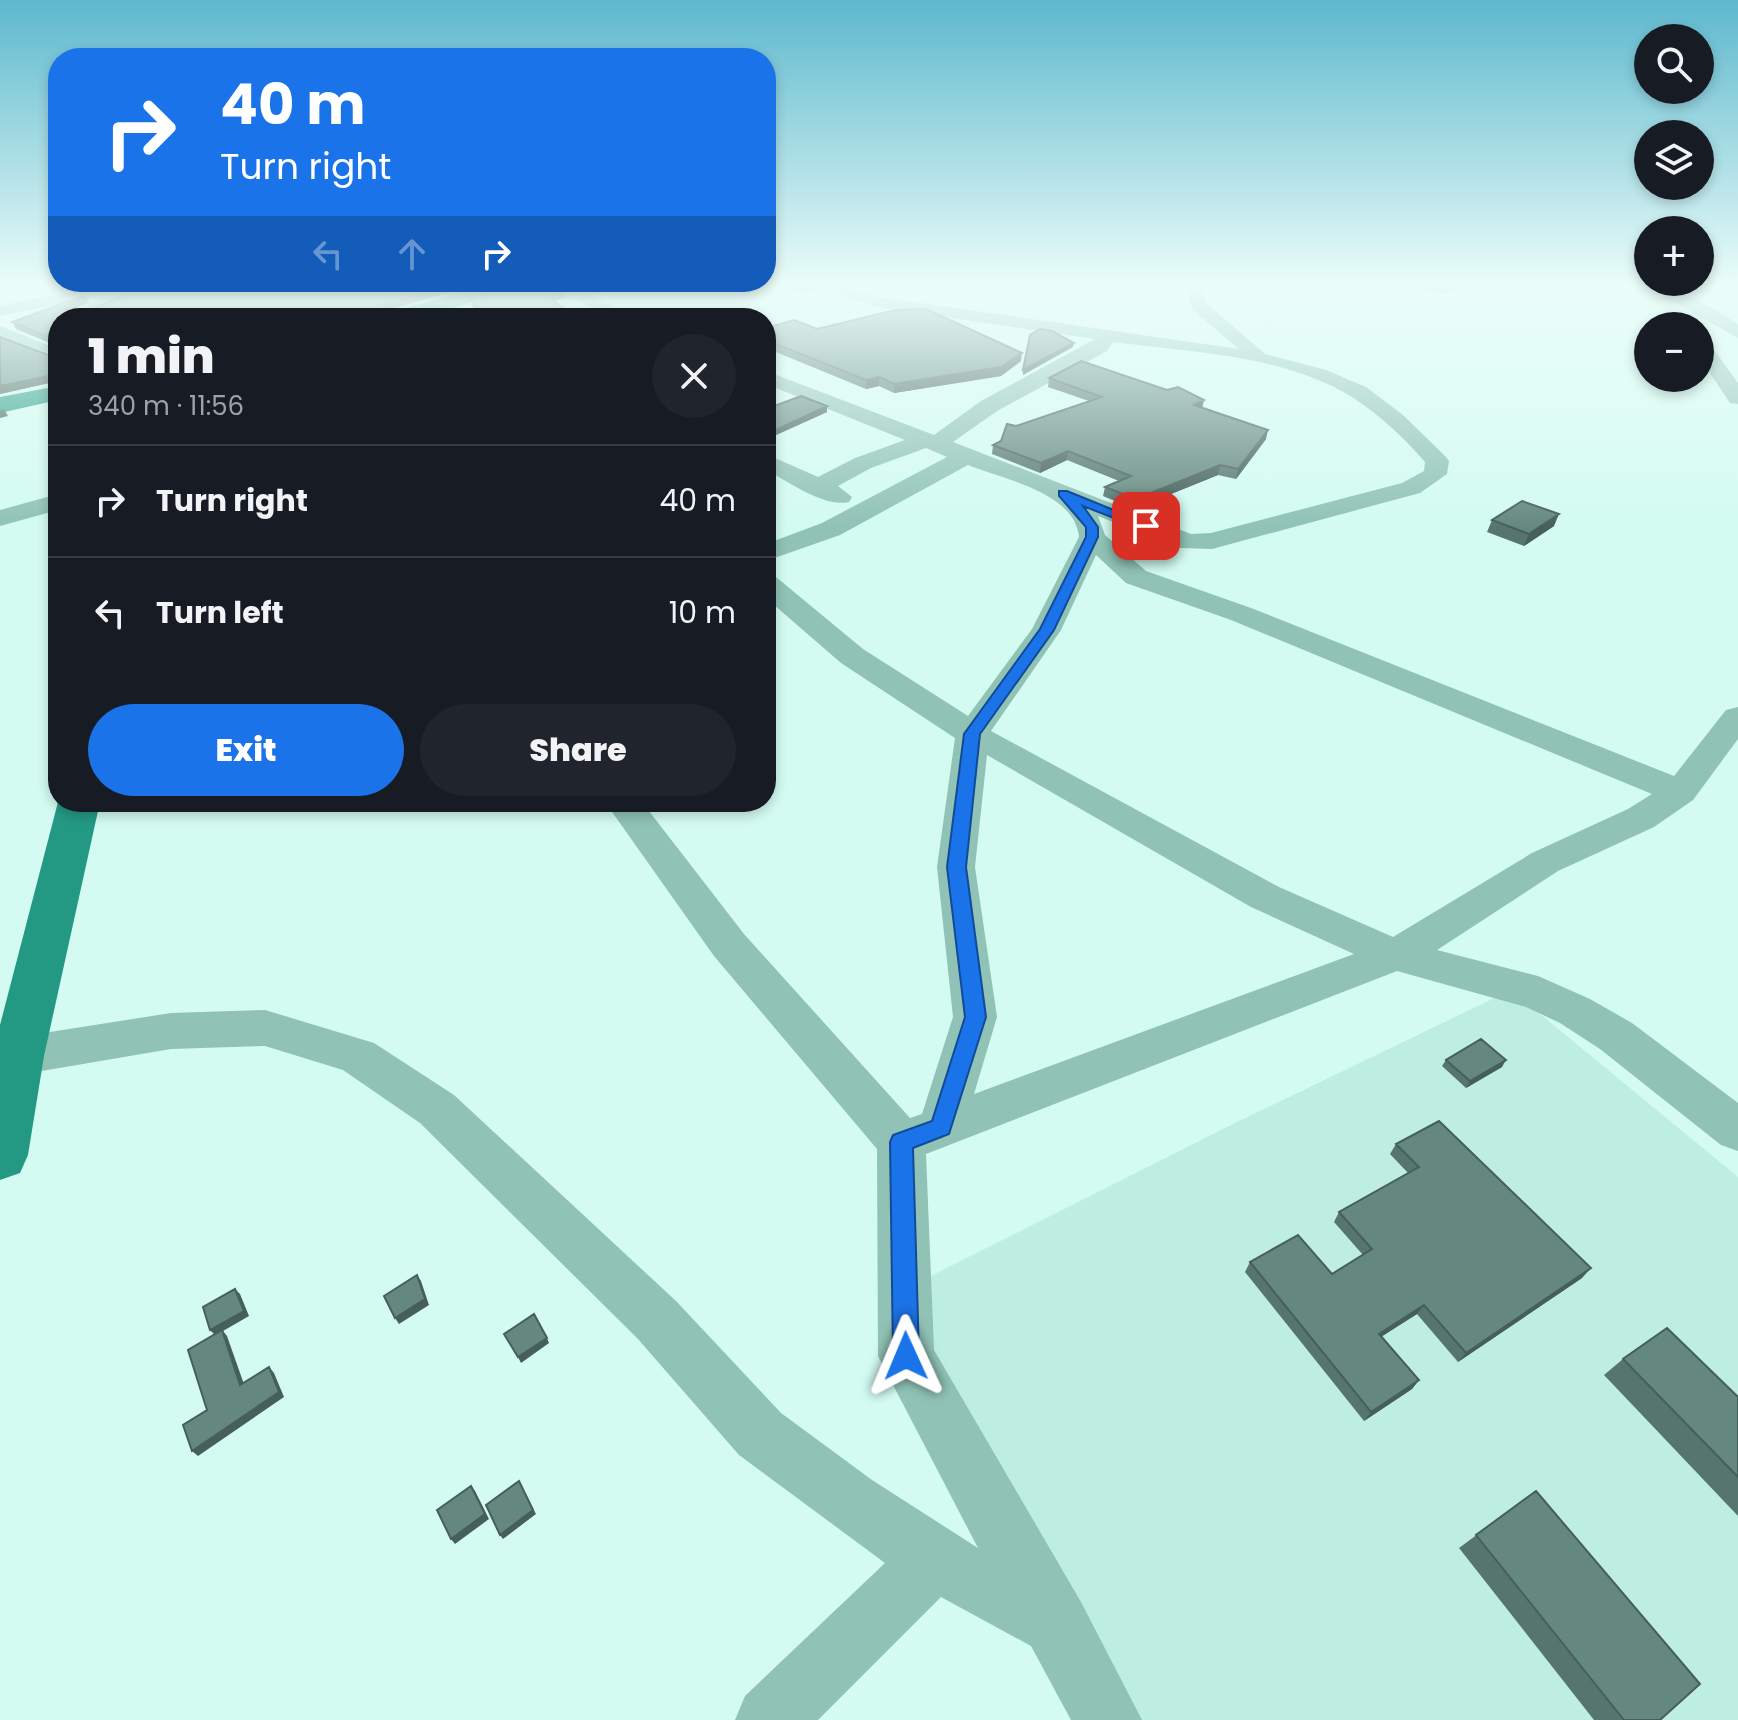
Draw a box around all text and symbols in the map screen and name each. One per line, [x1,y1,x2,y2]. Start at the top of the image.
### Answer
map controls [1634,24,1714,392]
button: search [1634,24,1714,104]
text: 40 m [220,65,366,144]
icon: right [88,80,192,184]
button: layers [1634,120,1714,200]
text: Turn right [220,141,391,192]
button: + [1634,216,1714,296]
icon: left [306,232,350,276]
icon: ahead [390,232,434,276]
icon: right [474,232,518,276]
button: − [1634,312,1714,392]
text: 1 min [88,323,215,390]
button: close [652,334,736,418]
text: 340 m · 11:56 [88,388,244,424]
icon: right [88,479,132,523]
text: Turn right [156,479,308,522]
text: 40 m [659,479,736,522]
pin [1112,492,1180,560]
icon: arrive [1124,504,1168,548]
icon: left [88,591,132,635]
text: Turn left [156,591,284,634]
text: 10 m [669,591,736,634]
button: Exit [88,704,404,796]
button: Share [420,704,736,796]
position arrow [864,1314,948,1398]

